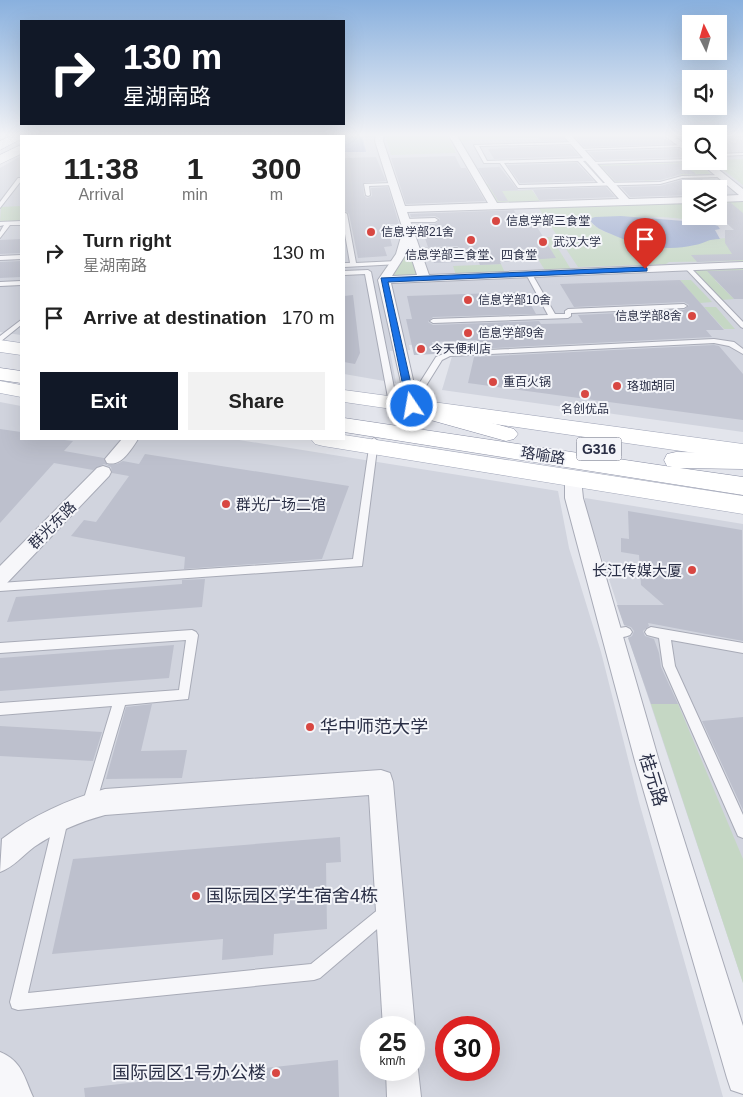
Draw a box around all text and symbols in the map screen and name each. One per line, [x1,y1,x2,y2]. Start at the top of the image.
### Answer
north arrow [682,15,728,60]
map controls [682,15,727,225]
text: 130 m [123,37,222,76]
icon: right [40,40,105,105]
button: sound [682,70,727,115]
text: 星湖南路 [123,84,211,109]
button: search [682,125,727,170]
text: 11:38 [64,152,139,185]
text: 1 [187,152,203,185]
text: 300 [251,152,301,185]
button: layers [682,180,727,225]
text: Arrival [78,186,124,203]
text: min [182,186,208,203]
text: m [270,186,283,203]
place label: 信息学部三食堂 [506,214,590,228]
marker: 信息学部三食堂 [490,215,502,227]
pin [624,218,666,269]
place label: 信息学部21舍 [381,225,454,239]
icon: arrive [631,225,659,253]
marker: 信息学部21舍 [365,226,377,238]
text: Turn right [83,230,171,251]
marker: 信息学部三食堂、四食堂 [465,234,477,246]
place label: 武汉大学 [553,235,601,249]
marker: 武汉大学 [537,236,549,248]
icon: right [40,239,68,267]
text: 130 m [272,242,325,263]
place label: 信息学部三食堂、四食堂 [405,248,537,262]
text: 星湖南路 [83,257,147,274]
place label: 信息学部10舍 [478,293,551,307]
marker: 信息学部10舍 [462,294,474,306]
icon: arrive [40,304,68,332]
text: Arrive at destination [83,307,267,328]
text: 170 m [282,307,335,328]
place label: 信息学部8舍 [615,309,682,323]
marker: 信息学部8舍 [686,310,698,322]
place label: 信息学部9舍 [478,326,545,340]
marker: 信息学部9舍 [462,327,474,339]
place label: 今天便利店 [431,342,491,356]
marker: 今天便利店 [415,343,427,355]
button: Exit [40,372,178,430]
button: Share [188,372,325,430]
place label: 重百火锅 [503,375,551,389]
marker: 重百火锅 [487,376,499,388]
position arrow [385,379,437,431]
place label: 珞珈胡同 [627,379,675,393]
marker: 珞珈胡同 [611,380,623,392]
marker: 名创优品 [579,388,591,400]
place label: 名创优品 [561,402,609,416]
road number: G316 [576,438,622,460]
street label: 珞喻路 [519,443,567,467]
place label: 群光广场二馆 [236,496,326,513]
street label: 群光东路 [25,498,79,552]
marker: 群光广场二馆 [220,498,232,510]
place label: 长江传媒大厦 [592,562,682,579]
marker: 长江传媒大厦 [686,564,698,576]
place label: 华中师范大学 [320,717,428,737]
marker: 华中师范大学 [304,721,316,733]
street label: 桂元路 [636,751,670,809]
place label: 国际园区学生宿舍4栋 [206,886,378,906]
marker: 国际园区学生宿舍4栋 [190,890,202,902]
speed limit sign: 30 [435,1016,500,1081]
text: 25 [379,1028,406,1056]
text: km/h [379,1054,406,1068]
place label: 国际园区1号办公楼 [112,1063,266,1083]
marker: 国际园区1号办公楼 [270,1067,282,1079]

